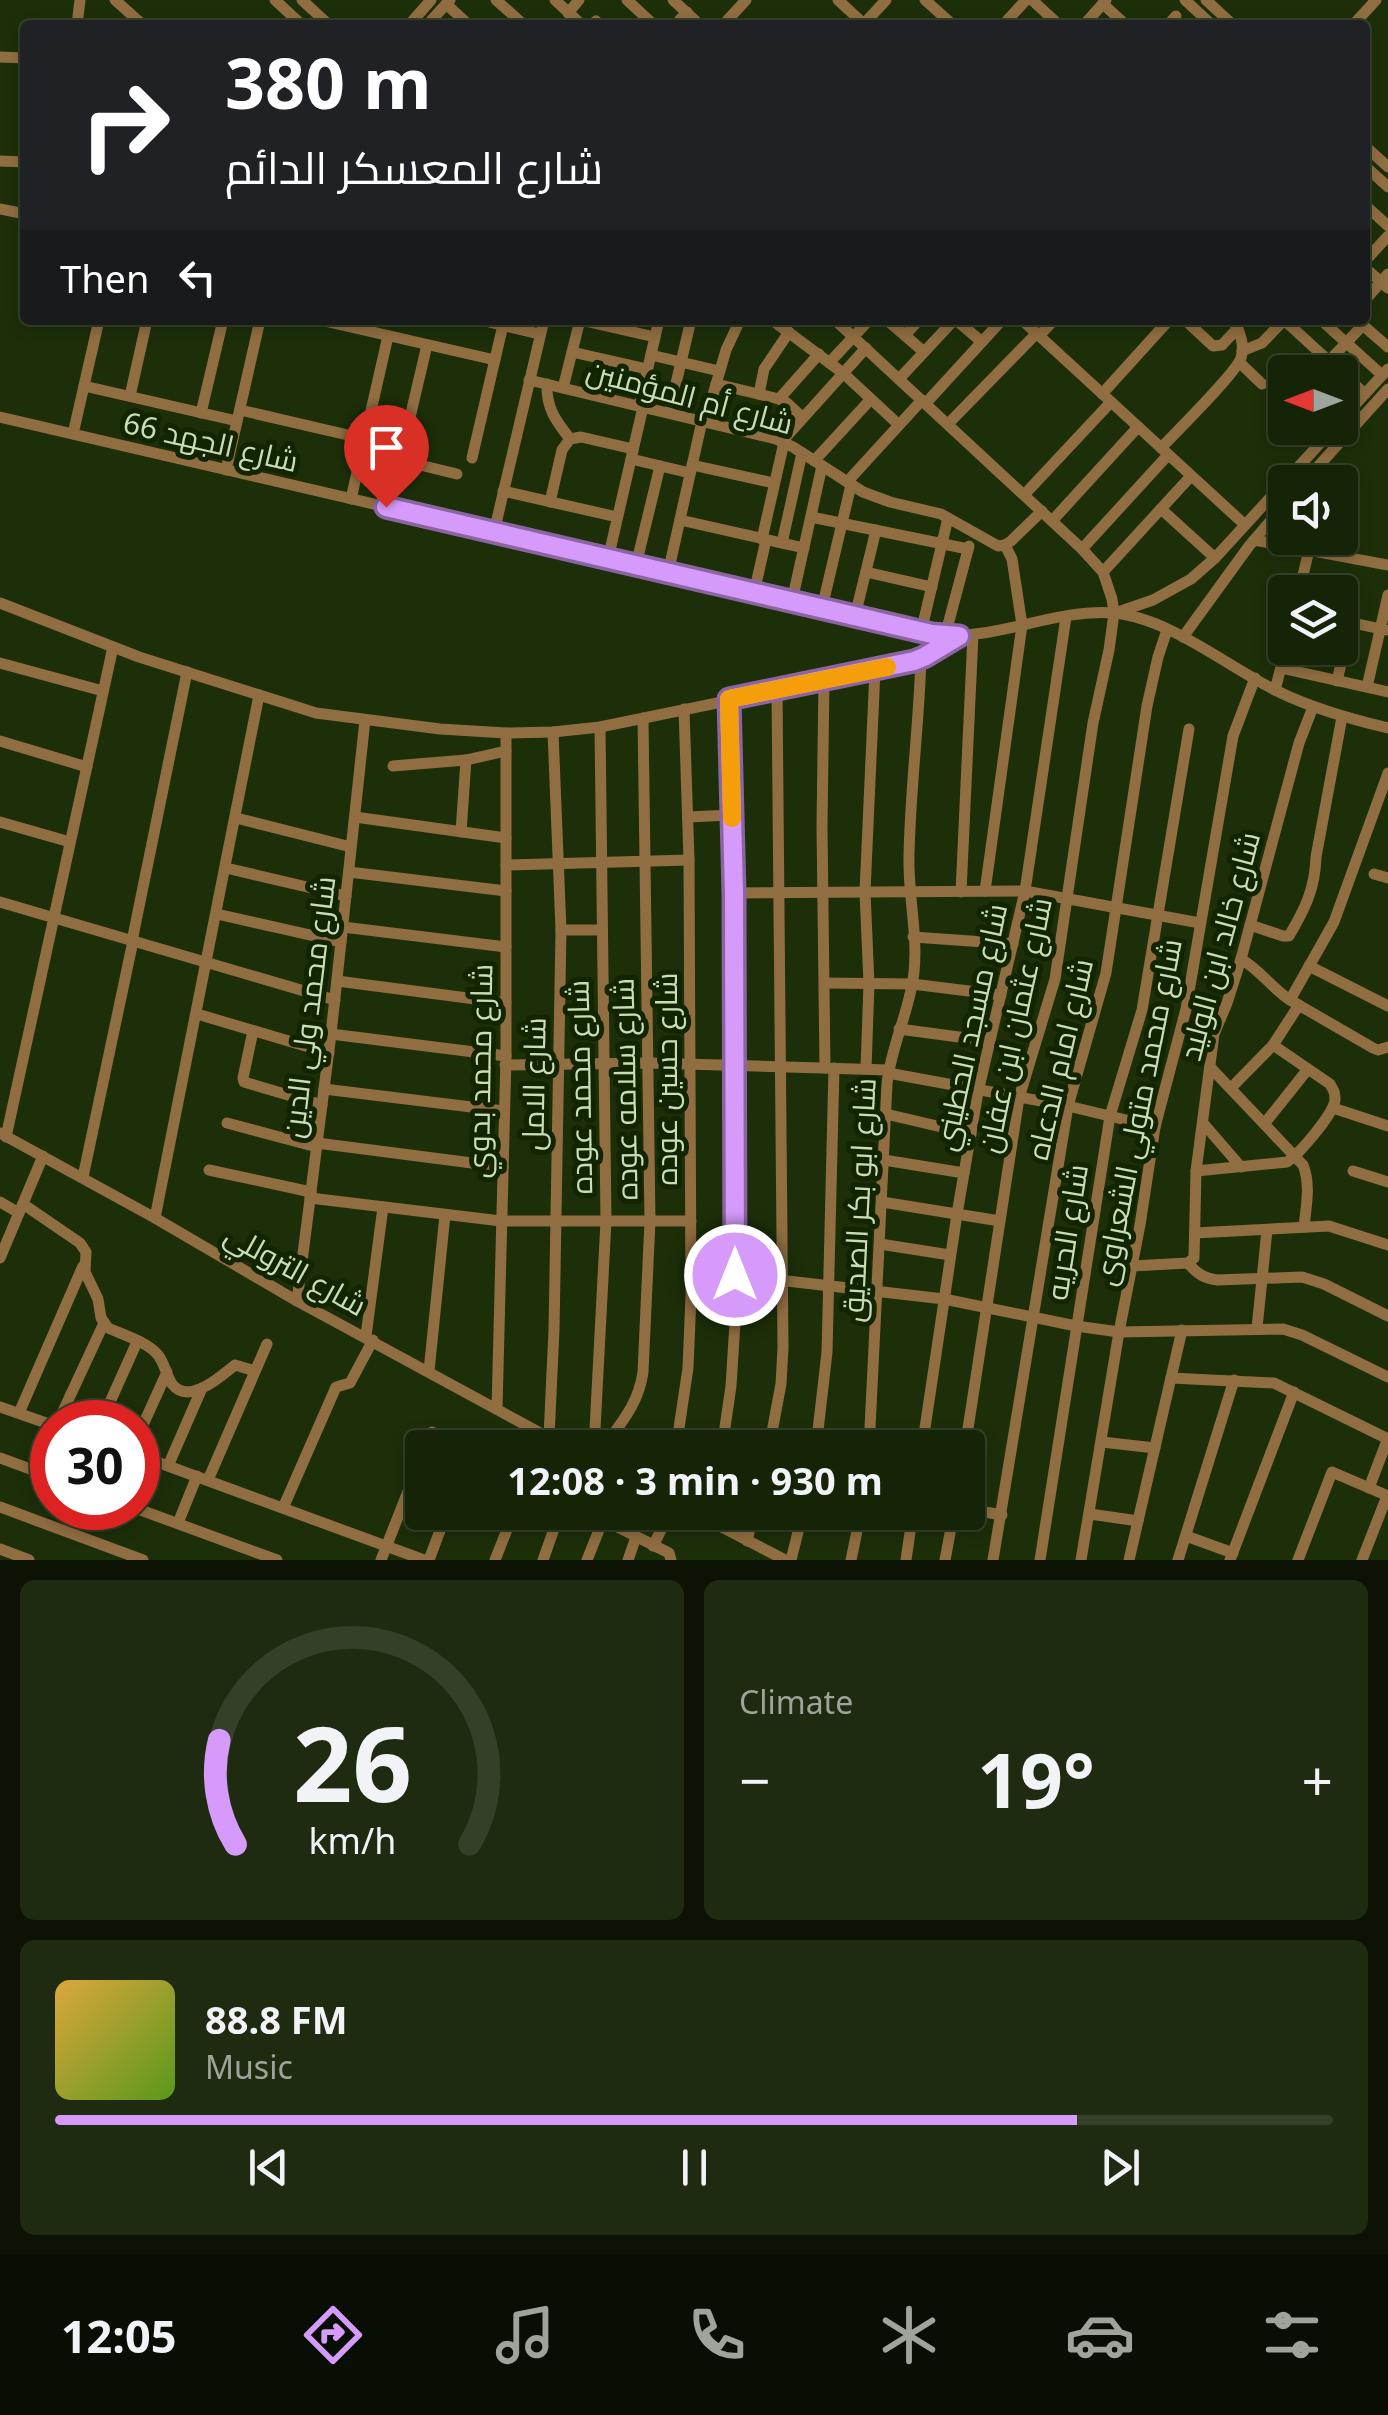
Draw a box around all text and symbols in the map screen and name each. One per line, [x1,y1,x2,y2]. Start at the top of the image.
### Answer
text: 380 m [225,34,432,130]
icon: right [60,60,190,190]
text: شارع المعسكر الدائم [225,136,603,197]
icon: left [170,250,225,305]
text: Then [60,252,150,304]
street label: شارع أم المؤمنين [582,349,798,444]
north arrow [1268,355,1358,445]
map controls [1268,355,1358,665]
street label: شارع الجهد 66 [119,401,302,482]
pin [344,405,429,508]
icon: arrive [359,420,414,475]
button: sound [1268,465,1358,555]
button: layers [1268,575,1358,665]
street label: شارع خالد ابن الوليد [1169,827,1270,1065]
street label: شارع محمد ولي الدين [272,874,348,1141]
street label: شارع عثمان ابن عفان [967,894,1062,1157]
street label: شارع مسجد الحطيني [924,900,1020,1155]
street label: شارع محمد متولي الشعراوى [1083,935,1195,1290]
street label: شارع امام الدعاه [1016,954,1103,1164]
street label: شارع محمد بدوي [457,963,505,1179]
street label: شارع حسين عوده [645,972,687,1186]
street label: شارع سلامه عوده [602,977,647,1201]
street label: شارع محمد عوده [557,979,602,1195]
street label: شارع الامل [511,1017,556,1151]
street label: شارع ابو بكر الصديق [831,1077,886,1323]
street label: شارع الحريه [1035,1161,1098,1303]
street label: شارع التروللي [216,1213,374,1328]
position arrow [683,1223,787,1327]
speed limit sign: 30 [30,1400,160,1530]
text: 12:08 · 3 min · 930 m [507,1454,883,1506]
text: Climate [739,1680,853,1723]
text: 26 [293,1691,411,1832]
text: 19° [977,1728,1095,1830]
text: − [739,1742,770,1817]
text: + [1302,1742,1333,1817]
text: km/h [308,1816,396,1864]
text: 88.8 FM [205,1993,347,2045]
text: Music [205,2045,293,2088]
icon: previous [241,2140,296,2195]
icon: pause [667,2140,722,2195]
icon: next [1093,2140,1148,2195]
icon: directions [298,2300,368,2370]
icon: music [490,2300,560,2370]
icon: phone [682,2300,752,2370]
icon: climate [874,2300,944,2370]
icon: car [1065,2300,1135,2370]
icon: filters [1257,2300,1327,2370]
text: 12:05 [61,2305,176,2366]

